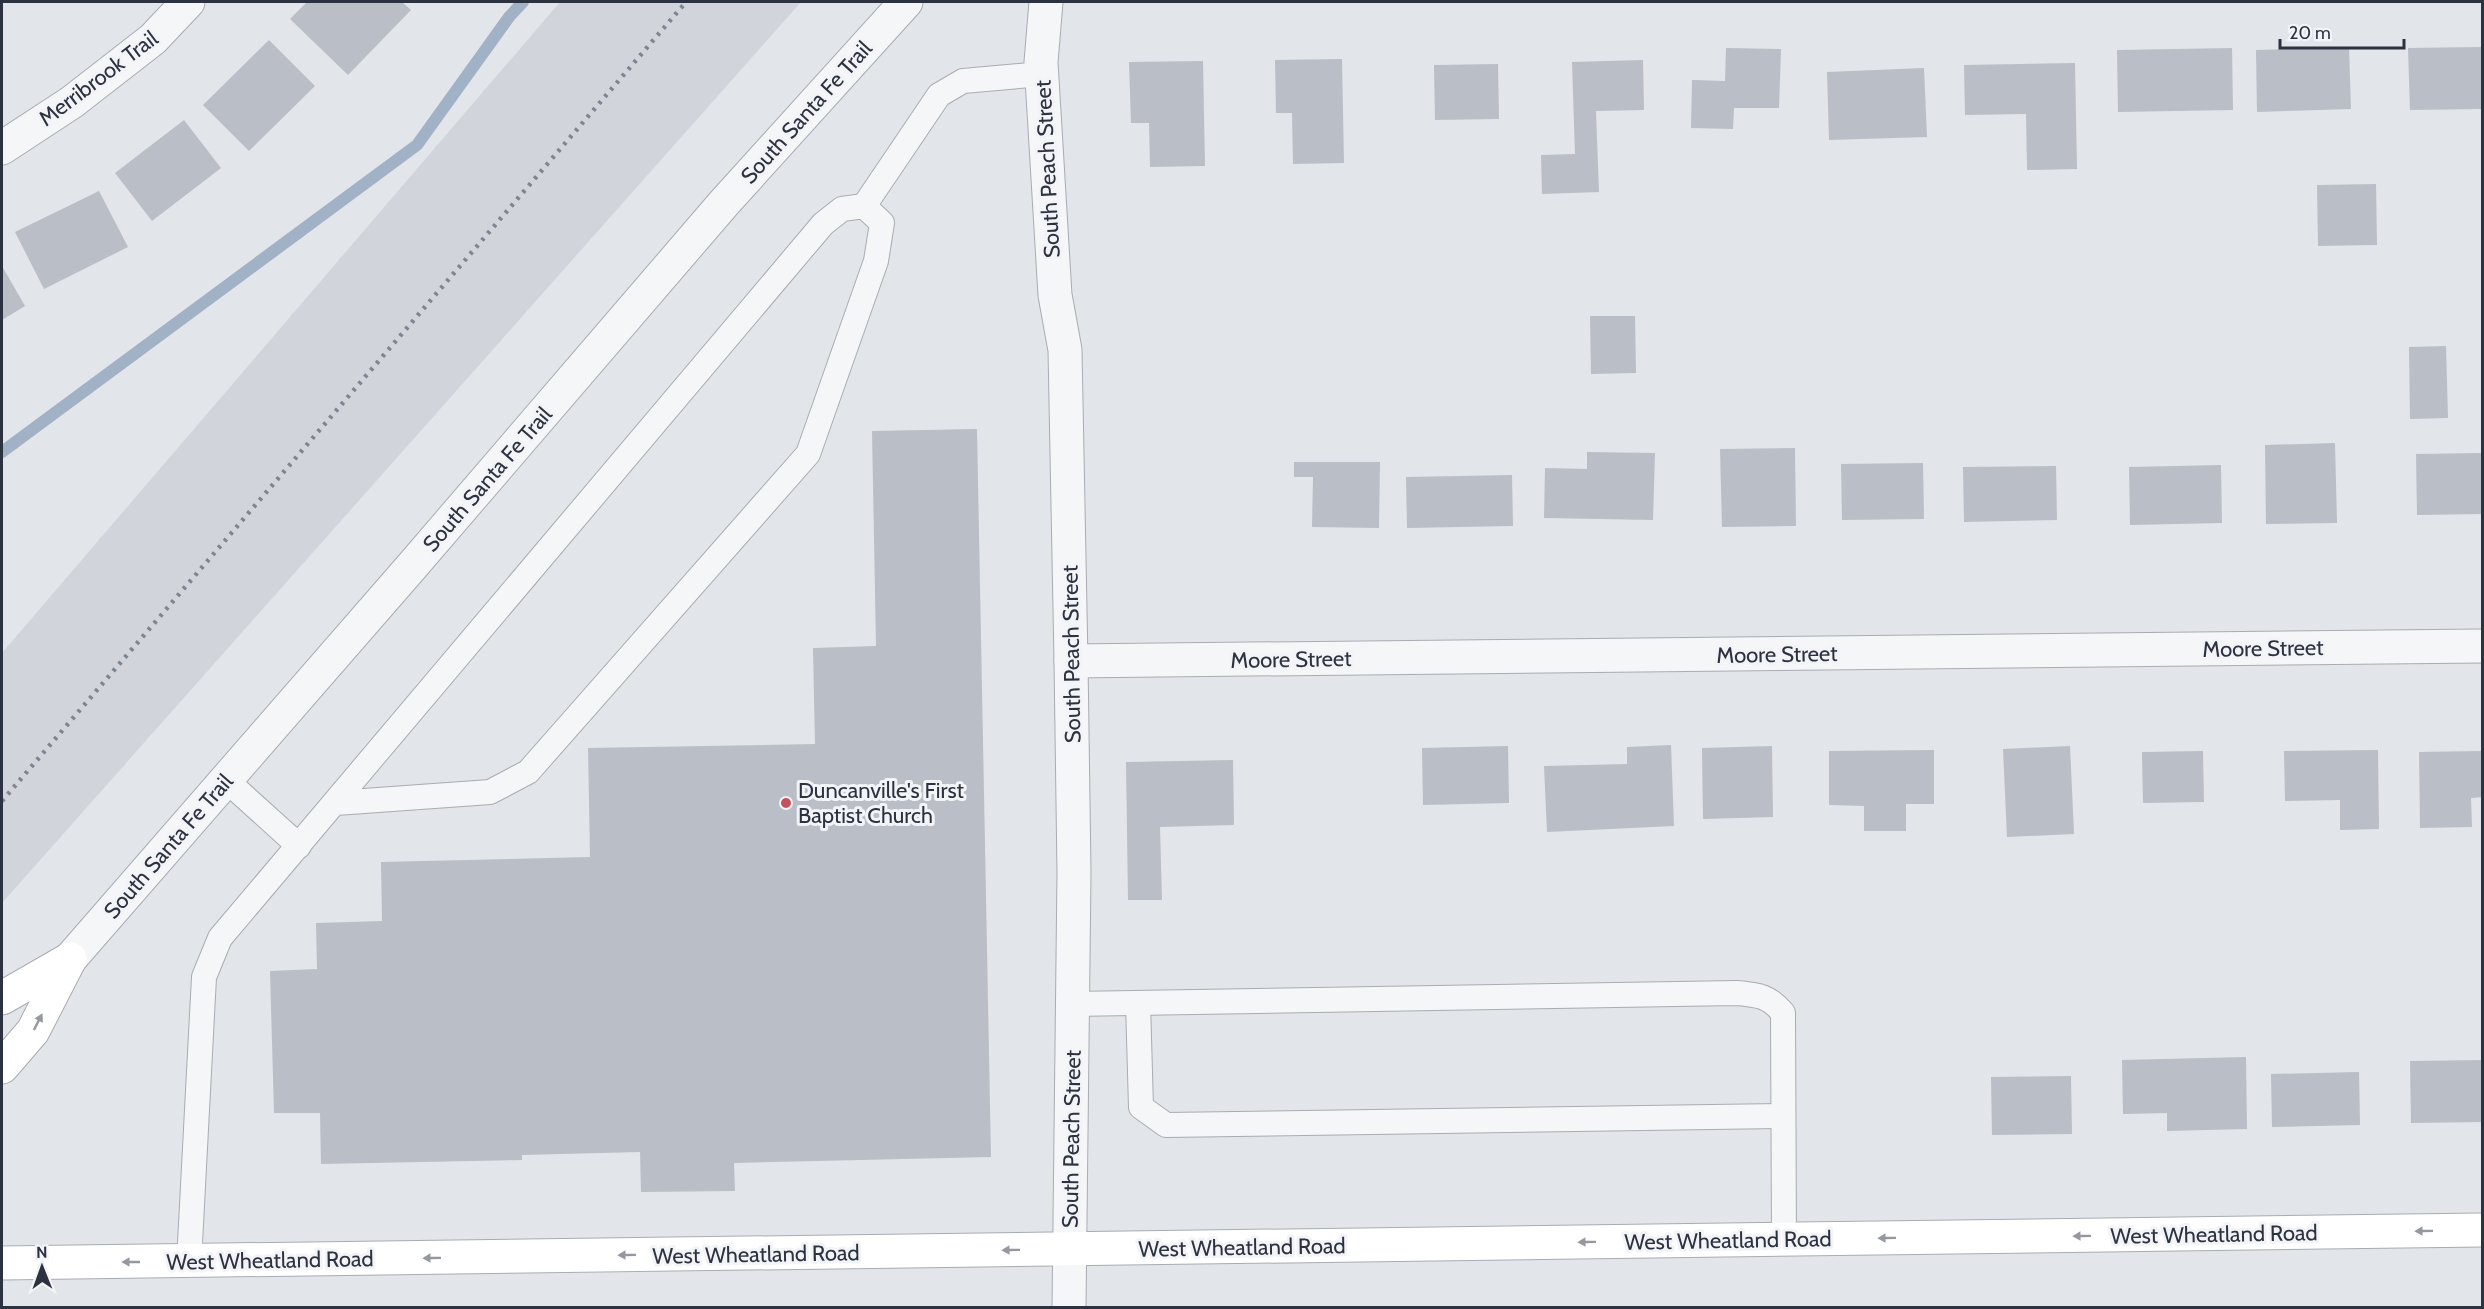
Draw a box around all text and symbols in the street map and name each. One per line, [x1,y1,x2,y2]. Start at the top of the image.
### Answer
scale bar [2280,12,2404,50]
text: 20 m [2289,22,2331,44]
street label: Merribrook Trail [33,24,164,132]
street label: South Santa Fe Trail [735,35,878,189]
street label: South Peach Street [1029,79,1066,259]
street label: South Santa Fe Trail [417,401,558,557]
street label: South Peach Street [1056,564,1087,743]
street label: Moore Street [2202,634,2324,663]
street label: Moore Street [1716,640,1838,669]
street label: Moore Street [1230,645,1352,674]
street label: South Santa Fe Trail [98,768,239,924]
place label: Duncanville's First Baptist Church [798,777,965,829]
marker: Duncanville's First Baptist Church [779,796,793,810]
one-way arrow [33,1013,43,1030]
street label: South Peach Street [1056,1049,1087,1228]
street label: West Wheatland Road [2110,1219,2318,1250]
street label: West Wheatland Road [1624,1225,1832,1256]
one-way arrow [2415,1226,2434,1236]
one-way arrow [2073,1231,2092,1240]
street label: West Wheatland Road [1138,1232,1346,1263]
one-way arrow [1878,1233,1897,1243]
north arrow [12,1237,72,1297]
one-way arrow [1578,1237,1597,1247]
street label: West Wheatland Road [652,1239,860,1270]
text: N [36,1243,48,1262]
street label: West Wheatland Road [166,1245,374,1276]
one-way arrow [1001,1245,1020,1255]
one-way arrow [617,1251,636,1260]
one-way arrow [422,1253,441,1263]
one-way arrow [121,1257,140,1267]

